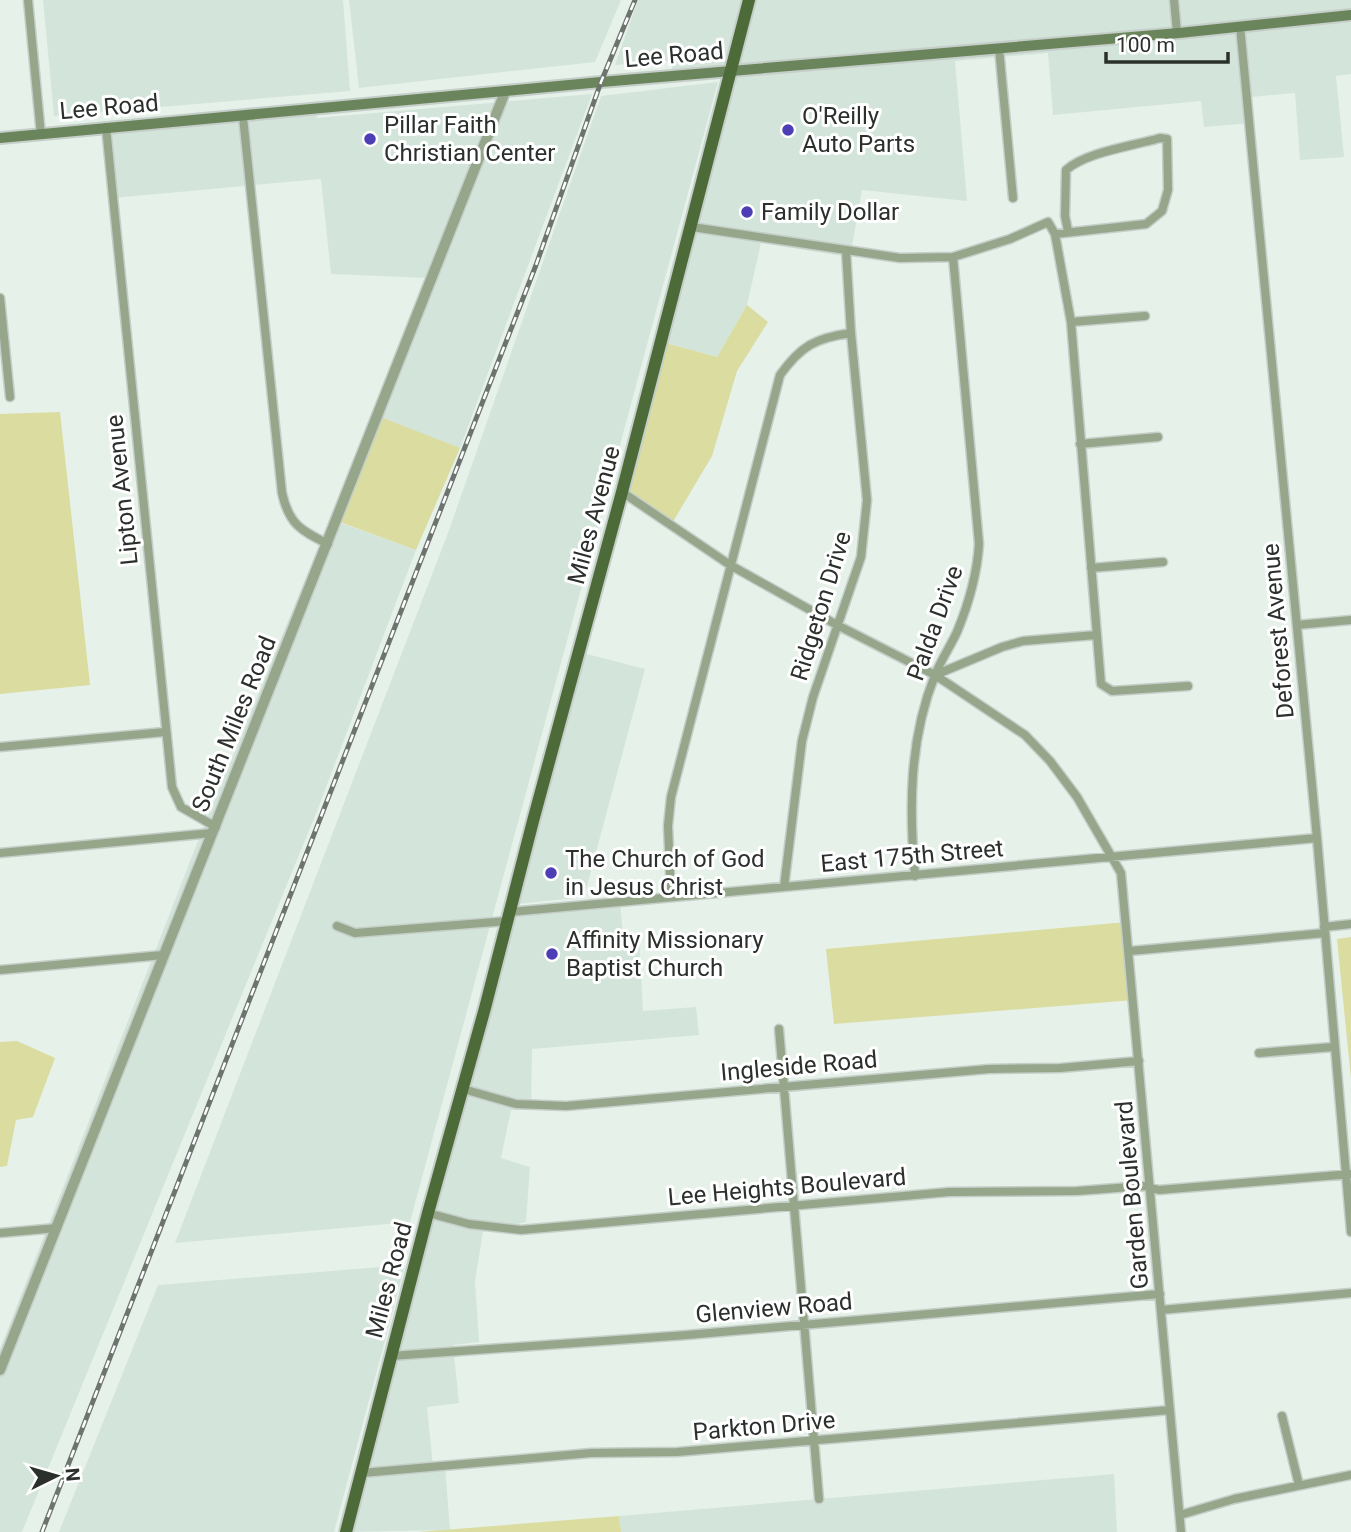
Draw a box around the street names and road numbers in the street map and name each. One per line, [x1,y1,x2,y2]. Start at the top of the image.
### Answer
street label: Lee Road [623,37,725,73]
street label: Lee Road [58,89,160,125]
street label: Lipton Avenue [100,413,144,567]
street label: Miles Avenue [562,443,626,587]
street label: Ridgeton Drive [785,528,857,684]
street label: Deforest Avenue [1256,542,1300,720]
street label: Palda Drive [901,562,969,684]
street label: South Miles Road [186,632,282,816]
street label: East 175th Street [819,834,1005,878]
street label: Ingleside Road [719,1045,879,1087]
street label: Garden Boulevard [1110,1100,1154,1290]
street label: Lee Heights Boulevard [667,1163,907,1211]
street label: Miles Road [360,1219,418,1341]
street label: Glenview Road [694,1287,854,1329]
street label: Parkton Drive [692,1406,836,1446]

